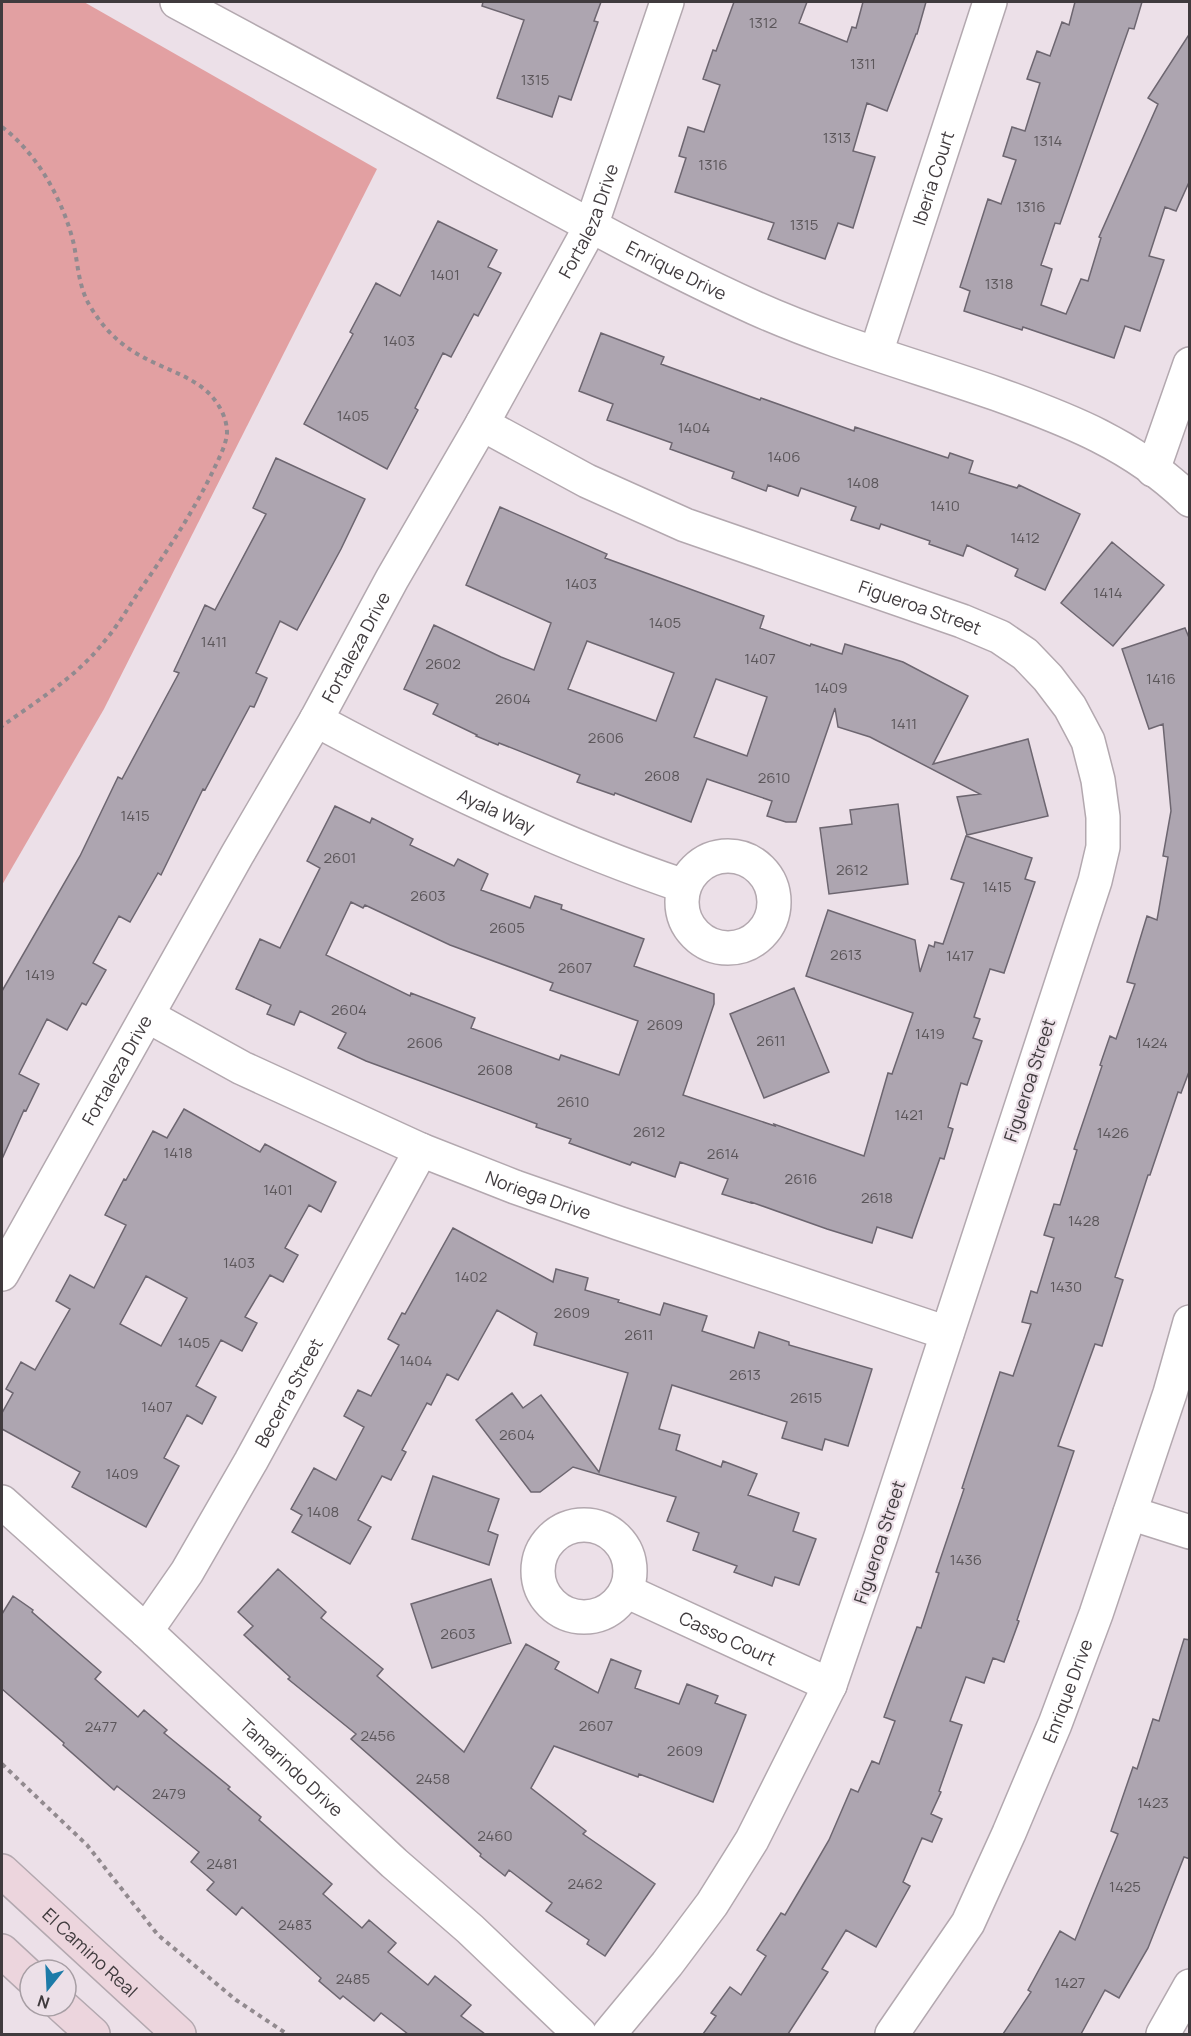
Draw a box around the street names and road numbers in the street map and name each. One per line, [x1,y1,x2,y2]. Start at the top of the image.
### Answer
street label: Iberia Court [906,128,959,228]
street label: Fortaleza Drive [553,161,623,282]
street label: Enrique Drive [622,235,731,305]
street label: Figueroa Street [856,574,985,640]
street label: Fortaleza Drive [316,587,395,706]
street label: Ayala Way [454,782,539,839]
street label: Fortaleza Drive [76,1011,157,1129]
street label: Figueroa Street [998,1015,1060,1145]
street label: Noriega Drive [482,1165,594,1225]
street label: Becerra Street [249,1334,328,1451]
street label: Figueroa Street [848,1477,910,1607]
street label: Casso Court [675,1605,780,1671]
street label: Enrique Drive [1036,1636,1098,1747]
street label: Tamarindo Drive [235,1713,349,1822]
street label: El Camino Real [38,1902,143,2002]

